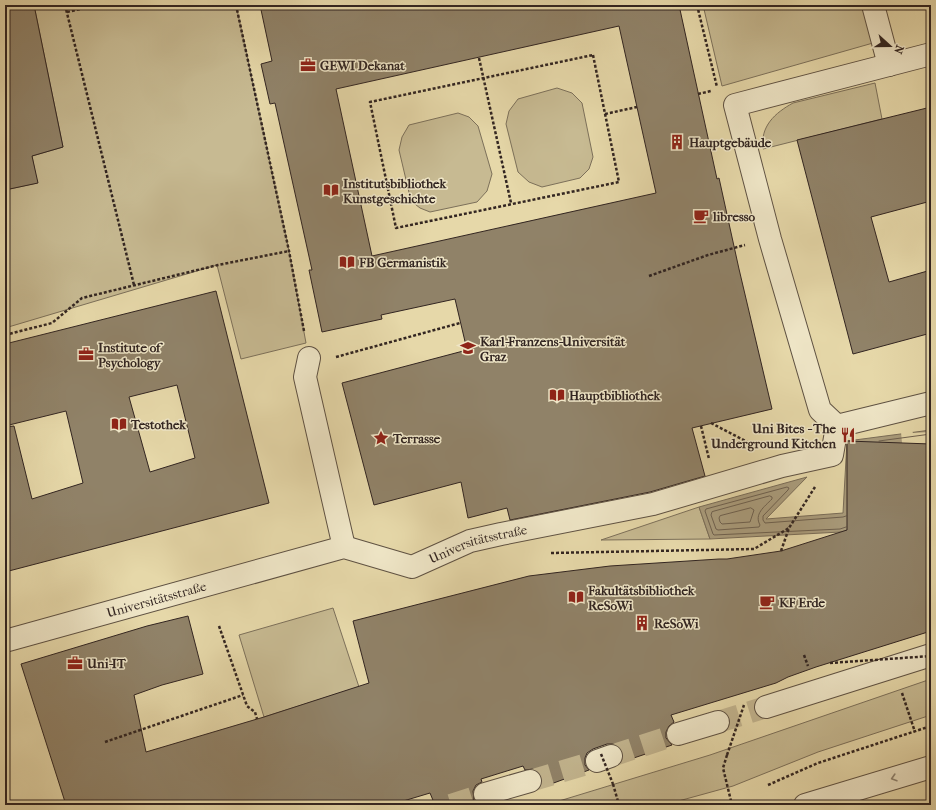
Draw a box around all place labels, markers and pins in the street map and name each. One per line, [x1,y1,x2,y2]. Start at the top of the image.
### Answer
office icon: GEWI Dekanat [299,56,317,74]
place label: GEWI Dekanat [320,58,405,73]
building icon: Hauptgebäude [668,133,686,151]
place label: Hauptgebäude [689,135,772,151]
place label: Institutsbibliothek Kunstgeschichte [343,176,448,207]
library icon: Institutsbibliothek Kunstgeschichte [322,181,340,199]
cafe icon: libresso [692,207,710,225]
place label: libresso [712,209,756,224]
library icon: FB Germanistik [338,253,356,271]
place label: FB Germanistik [358,255,448,270]
place label: Karl-Franzens-Universität Graz [480,334,626,364]
school or university icon: Karl-Franzens-Universität Graz [459,339,477,357]
place label: Institute of Psychology [98,340,163,371]
office icon: Institute of Psychology [77,345,95,363]
library icon: Hauptbibliothek [548,386,566,404]
place label: Hauptbibliothek [569,388,662,404]
library icon: Testothek [110,415,128,433]
place label: Testothek [130,417,187,432]
place label: Uni Bites - The Underground Kitchen [710,421,837,452]
restaurant icon: Uni Bites - The Underground Kitchen [839,426,857,444]
place icon: Terrasse [372,429,390,447]
place label: Terrasse [392,431,441,446]
place label: Fakultätsbibliothek ReSoWi [587,583,696,613]
library icon: Fakultätsbibliothek ReSoWi [567,588,585,606]
cafe icon: KF Erde [758,593,776,611]
place label: KF Erde [779,595,826,610]
building icon: ReSoWi [633,614,651,632]
place label: ReSoWi [654,616,699,631]
office icon: Uni-IT [66,654,84,672]
place label: Uni-IT [86,656,127,671]

